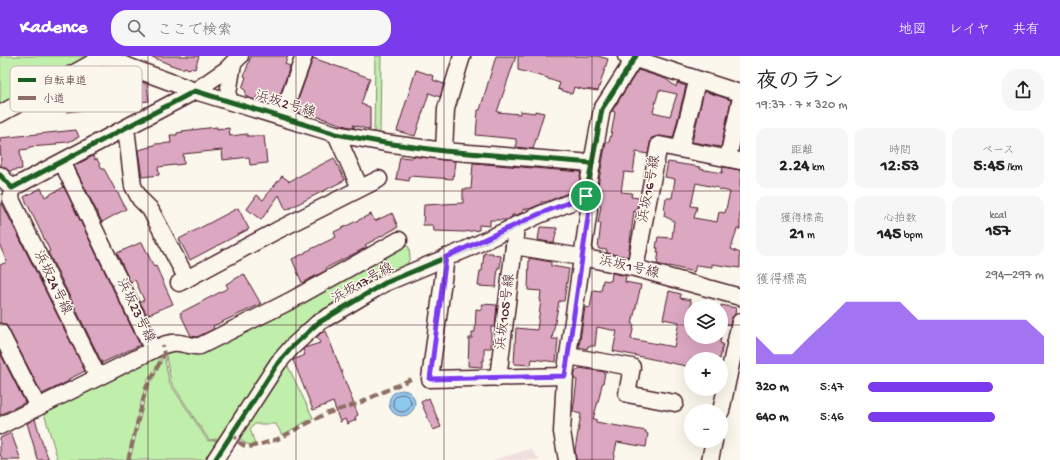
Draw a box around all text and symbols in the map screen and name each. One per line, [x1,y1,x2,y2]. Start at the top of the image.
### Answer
search box [111,10,391,46]
text: Kadence [20,17,87,40]
icon: search [125,17,147,39]
text: ここで検索 [157,22,232,40]
text: 地図 [899,22,927,39]
text: レイヤ [949,22,990,39]
text: 共有 [1012,22,1040,39]
legend [10,66,142,112]
button: share [1002,69,1044,111]
text: 夜のラン [756,70,844,96]
text: 自転車道 [43,75,87,88]
street label: 浜坂2号線 [252,88,318,122]
text: 小道 [43,93,65,106]
text: 19:37 · 7 × 320 m [756,98,848,113]
text: 距離 [791,145,813,157]
text: 時間 [889,145,911,157]
text: ペース [982,145,1014,157]
street label: 浜坂16号線 [635,154,665,224]
text: 2.24 [779,157,809,177]
text: 12:53 [881,157,919,177]
text: 5:45 [973,157,1005,177]
text: km [809,162,825,174]
text: /km [1005,162,1023,174]
pin [569,179,603,213]
icon: arrive [575,185,597,207]
text: kcal [989,210,1007,222]
text: 獲得標高 [780,213,824,225]
text: 心拍数 [884,213,917,225]
text: 157 [986,222,1010,242]
text: 21 [789,225,804,245]
text: 145 [877,225,901,245]
text: m [804,230,815,242]
text: bpm [901,230,923,242]
street label: 浜坂24号線 [29,248,75,318]
street label: 浜坂1号線 [597,253,661,283]
street label: 浜坂17号線 [329,260,397,308]
text: 294–297 m [985,268,1044,283]
street label: 浜坂105号線 [493,273,519,351]
text: 獲得標高 [756,273,808,288]
street label: 浜坂23号線 [112,276,158,346]
map controls [684,300,728,448]
button: layers [684,300,728,344]
button: + [684,352,728,396]
text: 320 m [756,380,789,395]
text: 5:47 [820,380,844,395]
button: − [684,404,728,448]
text: 640 m [756,410,788,425]
text: 5:46 [820,410,844,425]

